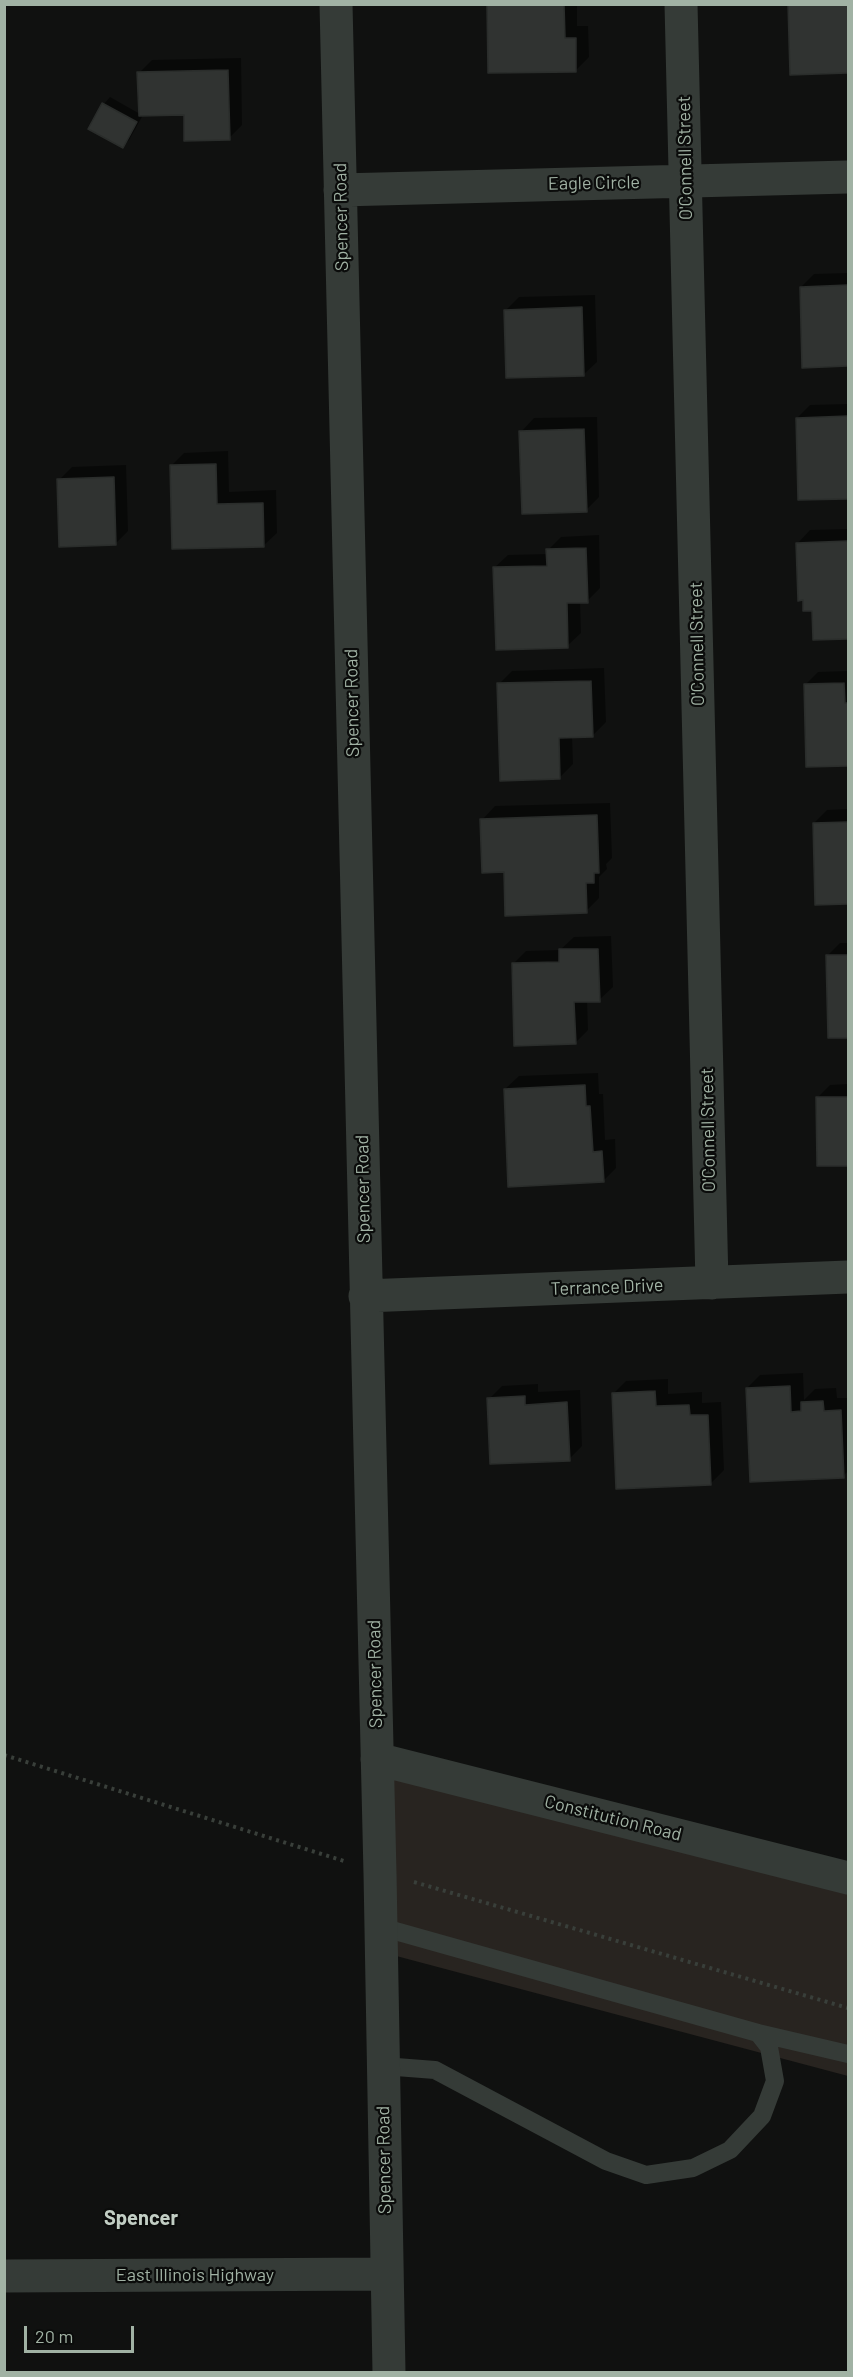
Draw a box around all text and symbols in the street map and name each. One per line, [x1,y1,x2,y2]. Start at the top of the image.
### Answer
street label: O'Connell Street [673,96,697,220]
street label: Spencer Road [329,163,353,271]
street label: Eagle Circle [548,171,640,195]
street label: O'Connell Street [685,582,709,706]
street label: Spencer Road [340,649,364,757]
street label: O'Connell Street [696,1068,720,1192]
street label: Spencer Road [351,1135,375,1243]
street label: Terrance Drive [550,1274,664,1300]
street label: Spencer Road [363,1620,387,1728]
street label: Constitution Road [542,1791,684,1845]
street label: Spencer Road [372,2106,396,2214]
district label: Spencer [104,2206,178,2230]
street label: East Illinois Highway [116,2264,274,2286]
scale bar [27,2314,136,2352]
text: 20 m [35,2325,73,2347]

